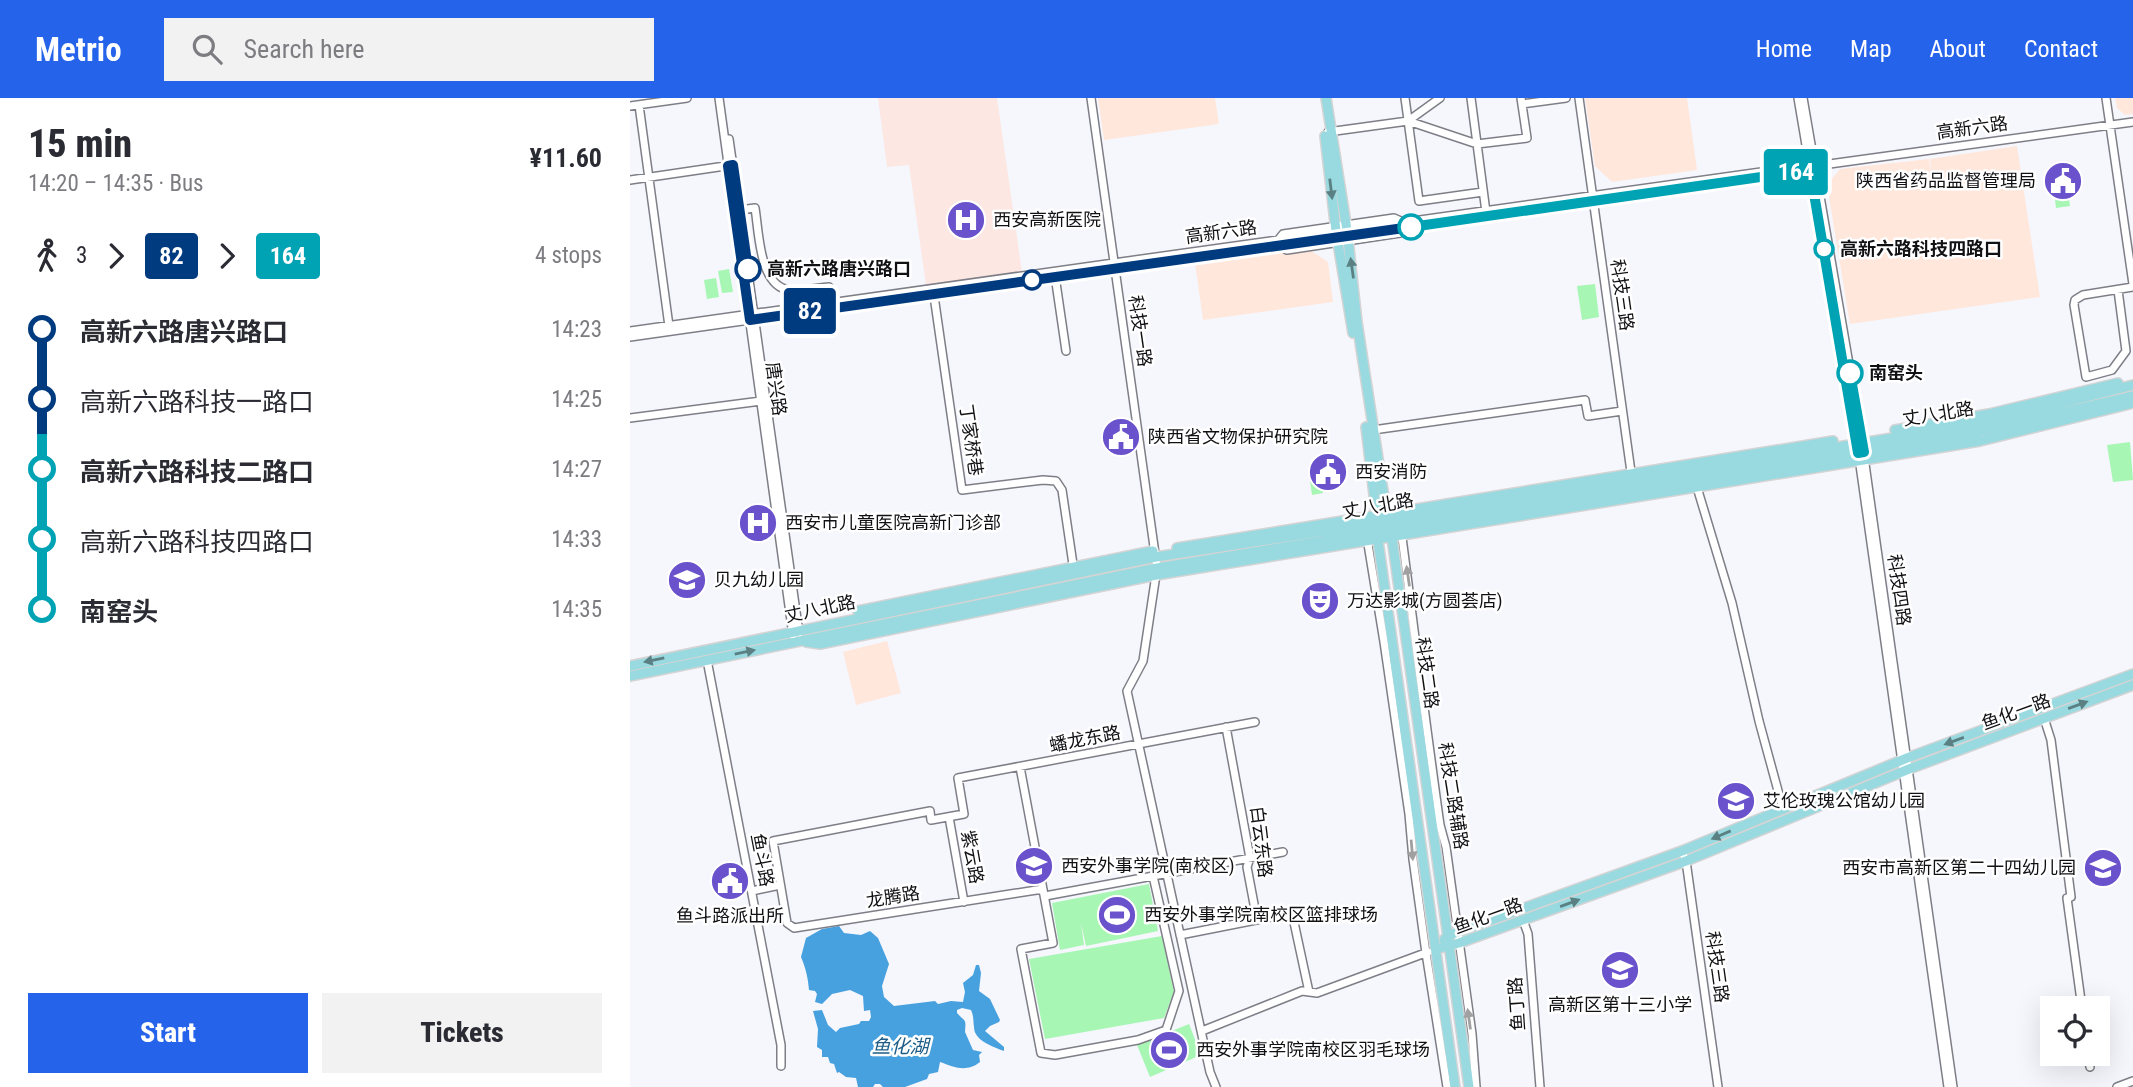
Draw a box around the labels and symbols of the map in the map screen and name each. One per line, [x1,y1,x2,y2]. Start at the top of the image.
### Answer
street label: 高新六路 [1935,112,2009,143]
line badge: 164 [1756,149,1836,195]
public building icon: 陕西省药品监督管理局 [2042,160,2084,202]
place label: 陕西省药品监督管理局 [1856,170,2036,191]
one-way arrow [1325,178,1336,200]
hospital icon: 西安高新医院 [945,199,987,241]
place label: 西安高新医院 [993,209,1101,230]
unlabelled marker [1398,214,1424,240]
street label: 高新六路 [1184,216,1258,247]
place label: 高新六路科技四路口 [1840,238,2002,259]
marker: 高新六路科技四路口 [1814,239,1834,259]
marker: 高新六路唐兴路口 [735,256,761,282]
one-way arrow [1346,257,1357,279]
place label: 高新六路唐兴路口 [767,258,911,279]
street label: 科技三路 [1607,258,1638,332]
unlabelled marker [1022,270,1042,290]
line badge: 82 [778,288,842,334]
street label: 科技一路 [1125,294,1156,368]
marker: 南窑头 [1837,360,1863,386]
street label: 唐兴路 [762,361,791,417]
place label: 南窑头 [1869,362,1923,383]
street label: 丈八北路 [1901,398,1975,430]
street label: 丁家桥巷 [956,403,987,477]
public building icon: 陕西省文物保护研究院 [1100,416,1142,458]
place label: 陕西省文物保护研究院 [1148,426,1328,447]
public building icon: 西安消防 [1307,451,1349,493]
place label: 西安消防 [1355,461,1427,482]
street label: 丈八北路 [1341,489,1415,522]
hospital icon: 西安市儿童医院高新门诊部 [737,502,779,544]
place label: 西安市儿童医院高新门诊部 [785,512,1001,533]
street label: 科技四路 [1884,553,1915,627]
school or university icon: 贝九幼儿园 [666,559,708,601]
one-way arrow [1402,565,1413,587]
place label: 贝九幼儿园 [714,569,804,590]
theatre icon: 万达影城(方圆荟店) [1299,580,1341,622]
place label: 万达影城(方圆荟店) [1347,590,1502,612]
street label: 丈八北路 [782,591,857,626]
street label: 科技二路 [1412,636,1443,710]
one-way arrow [734,647,756,658]
one-way arrow [643,655,665,666]
street label: 鱼化一路 [1978,689,2053,734]
one-way arrow [2068,700,2089,711]
street label: 蟠龙东路 [1048,721,1122,756]
one-way arrow [1944,735,1965,746]
street label: 科技二路辅路 [1435,741,1472,851]
school or university icon: 艾伦玫瑰公馆幼儿园 [1715,780,1757,822]
place label: 艾伦玫瑰公馆幼儿园 [1763,790,1925,811]
street label: 白云东路 [1247,805,1276,879]
street label: 紫云路 [957,829,988,885]
one-way arrow [1710,830,1731,841]
street label: 鱼斗路 [747,831,778,888]
one-way arrow [1407,839,1418,861]
school or university icon: 西安外事学院(南校区) [1013,845,1055,887]
school or university icon: 西安市高新区第二十四幼儿园 [2082,847,2124,889]
place label: 西安外事学院(南校区) [1061,855,1234,877]
place label: 西安市高新区第二十四幼儿园 [1842,857,2076,878]
public building icon: 鱼斗路派出所 [709,860,751,902]
street label: 龙腾路 [865,882,921,911]
street label: 鱼化一路 [1450,893,1525,938]
sports icon: 西安外事学院南校区篮排球场 [1096,894,1138,936]
one-way arrow [1559,898,1580,909]
place label: 西安外事学院南校区篮排球场 [1144,904,1378,925]
place label: 鱼斗路派出所 [676,905,784,926]
street label: 科技三路 [1702,930,1733,1004]
school or university icon: 高新区第十三小学 [1599,949,1641,991]
street label: 鱼丁路 [1504,976,1529,1032]
place label: 高新区第十三小学 [1548,994,1692,1015]
one-way arrow [1464,1008,1475,1030]
sports icon: 西安外事学院南校区羽毛球场 [1148,1029,1190,1071]
water label: 鱼化湖 [871,1035,931,1058]
place label: 西安外事学院南校区羽毛球场 [1196,1039,1430,1060]

